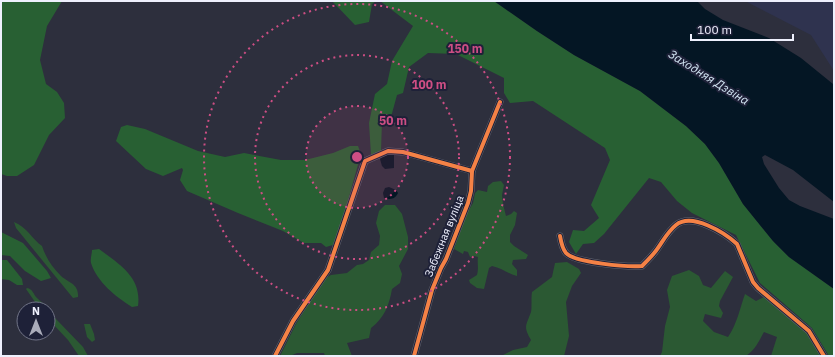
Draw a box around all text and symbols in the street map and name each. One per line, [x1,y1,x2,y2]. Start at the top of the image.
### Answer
scale bar [691,16,793,42]
text: 100 m [697,22,732,37]
text: 150 m [447,41,483,56]
water label: Заходняя Дзвіна [666,46,752,108]
text: 100 m [411,77,447,92]
text: 50 m [379,113,407,128]
centre of rings [350,150,364,164]
street label: Забежная вуліца [421,193,467,279]
north arrow [16,301,56,341]
text: N [32,304,40,318]

